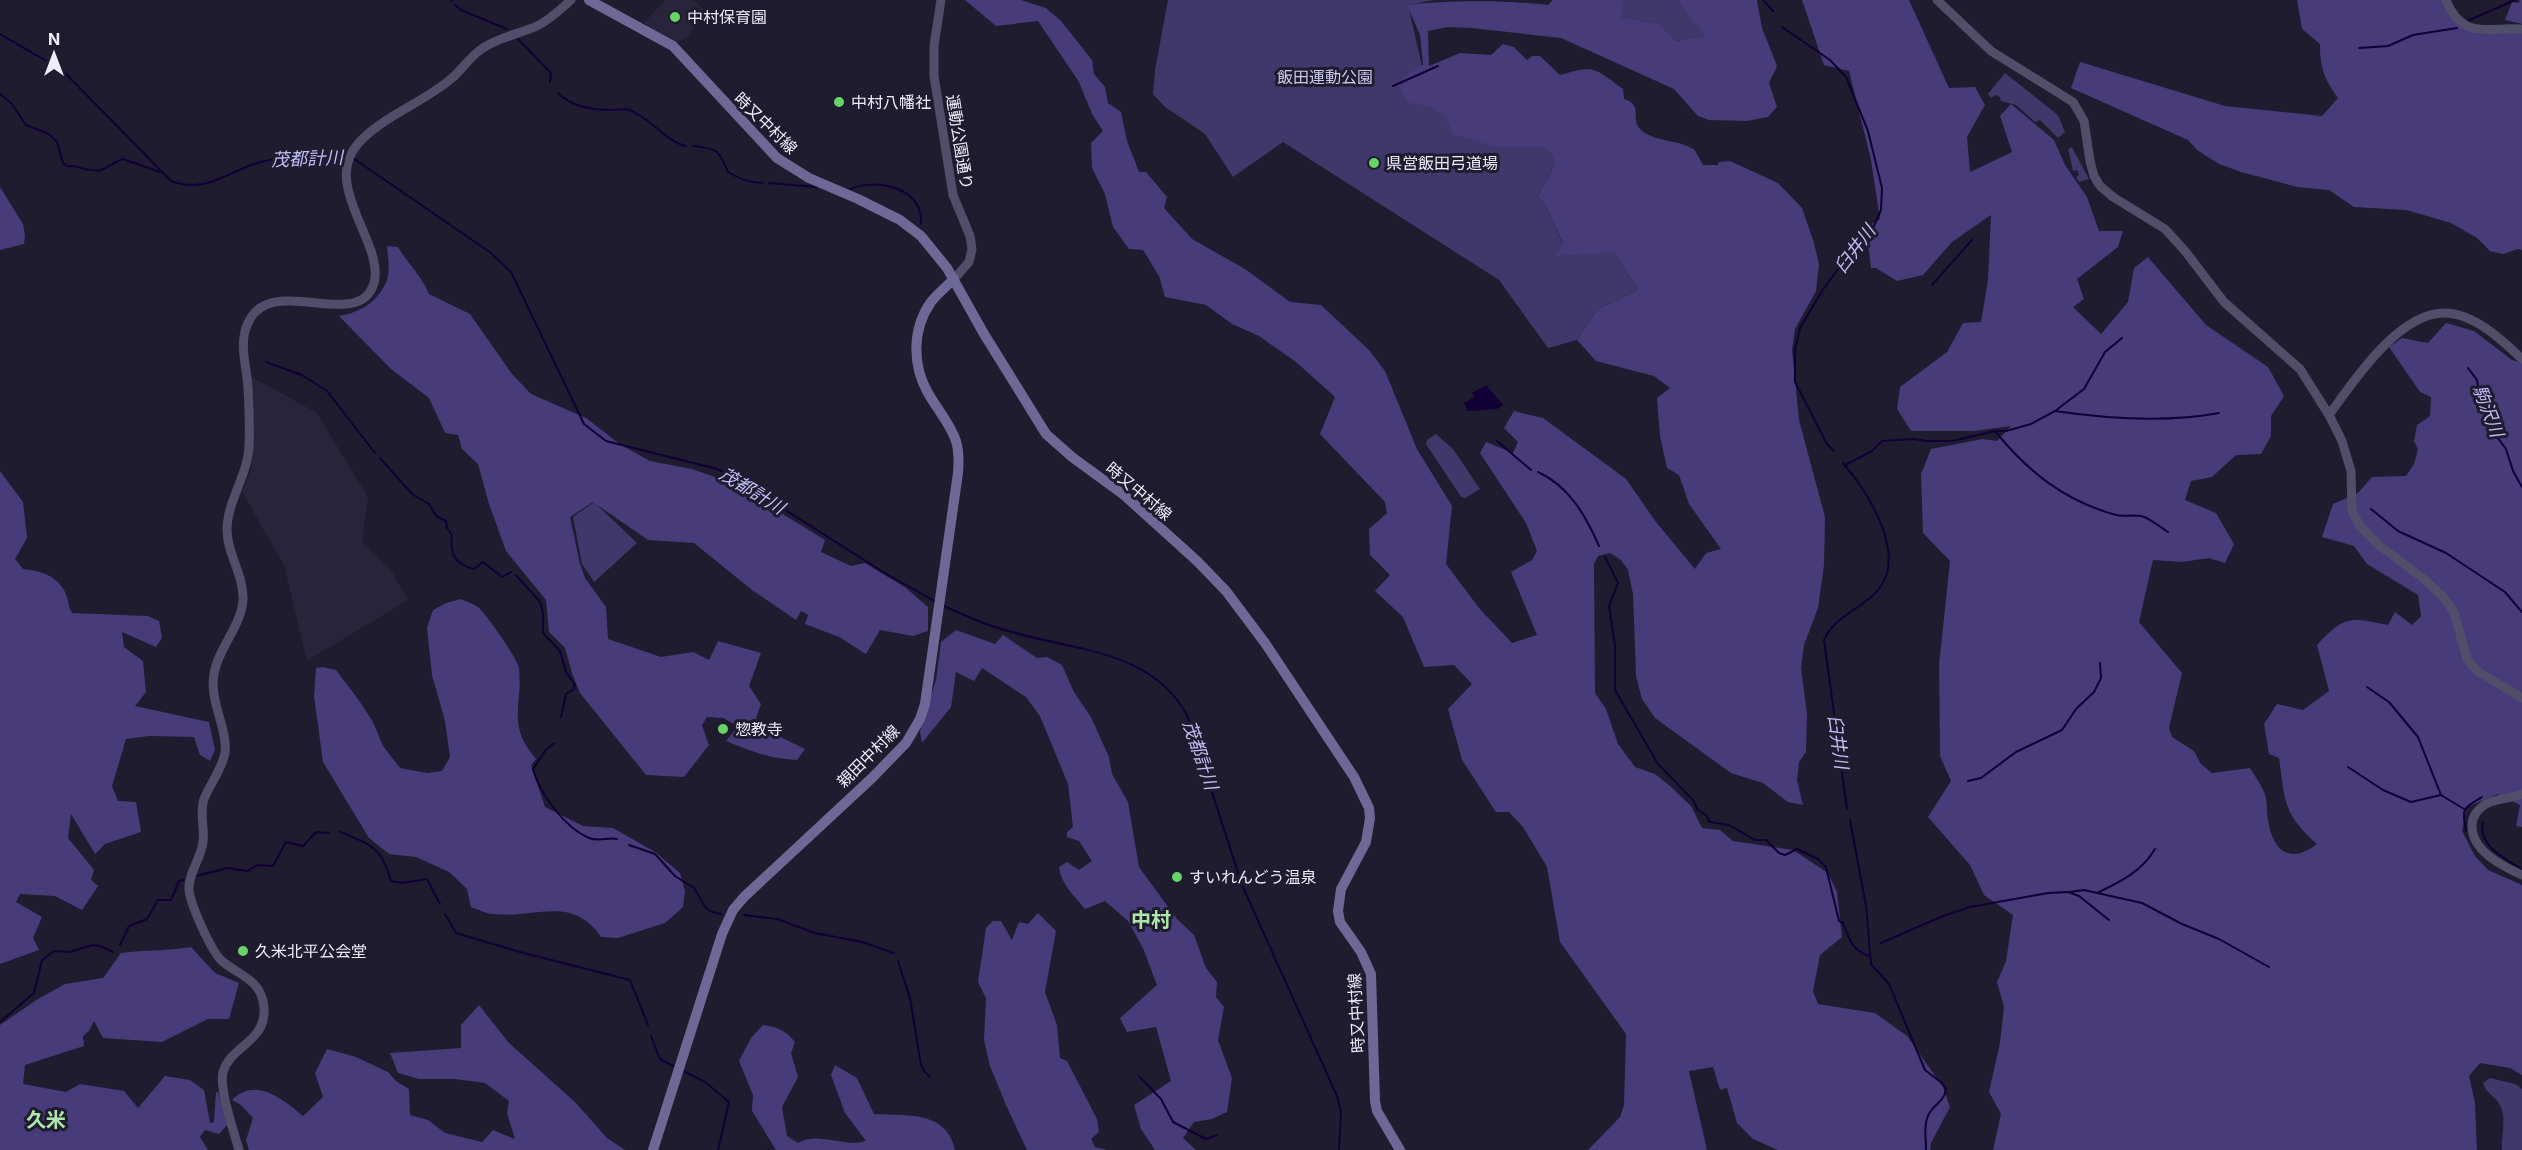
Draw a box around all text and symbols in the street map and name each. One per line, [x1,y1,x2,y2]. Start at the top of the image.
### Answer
place label: 中村保育園 [687,7,767,27]
marker: 中村保育園 [668,10,682,24]
north arrow [24,24,84,84]
text: N [48,29,60,49]
park label: 飯田運動公園 [1277,67,1373,87]
street label: 時又中村線 [730,88,802,158]
place label: 中村八幡社 [851,92,931,112]
street label: 運動公園通り [943,93,977,191]
marker: 中村八幡社 [832,95,846,109]
water label: 茂都計川 [271,147,345,170]
place label: 県営飯田弓道場 [1386,153,1498,173]
marker: 県営飯田弓道場 [1367,156,1381,170]
water label: 臼井川 [1830,219,1880,277]
water label: 駒沢川 [2469,382,2509,442]
street label: 時又中村線 [1102,458,1176,524]
water label: 茂都計川 [716,463,790,519]
water label: 臼井川 [1824,714,1853,772]
water label: 茂都計川 [1179,717,1223,794]
place label: 惣教寺 [735,719,783,739]
street label: 親田中村線 [833,721,903,791]
marker: 惣教寺 [716,722,730,736]
place label: すいれんどう温泉 [1189,867,1317,887]
marker: すいれんどう温泉 [1170,870,1184,884]
district label: 中村 [1131,908,1171,932]
place label: 久米北平公会堂 [255,941,367,961]
marker: 久米北平公会堂 [236,944,250,958]
street label: 時又中村線 [1344,973,1368,1053]
district label: 久米 [26,1108,66,1132]

